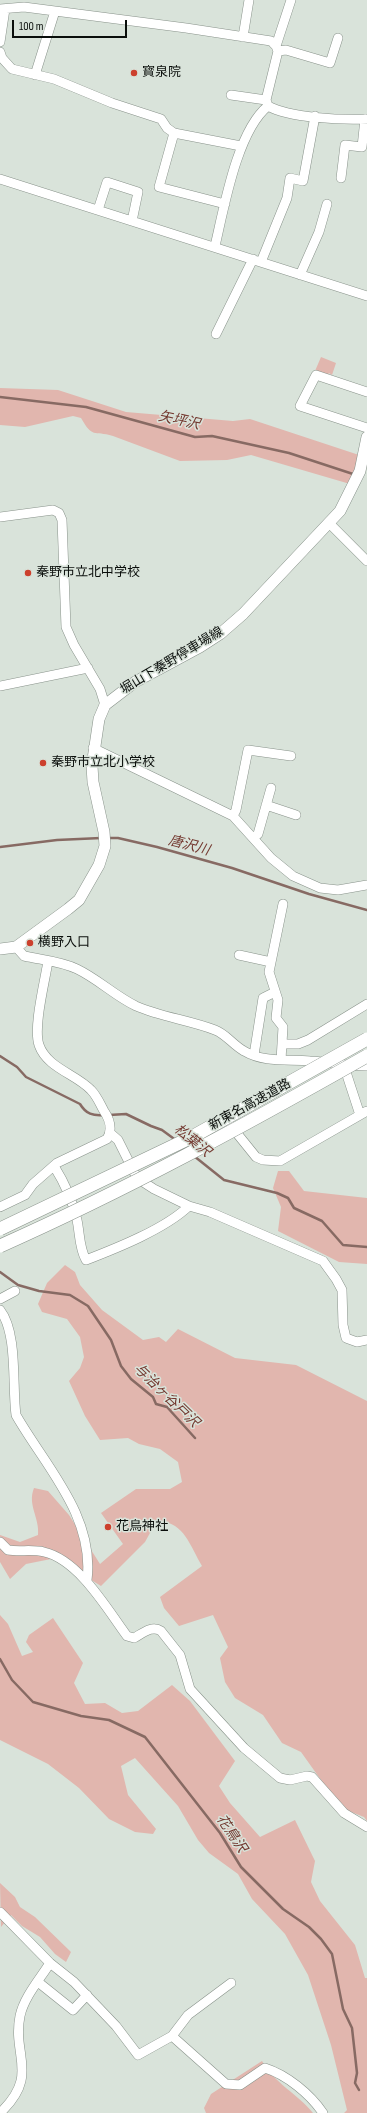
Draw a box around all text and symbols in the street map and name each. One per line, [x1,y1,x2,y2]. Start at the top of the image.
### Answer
scale bar [14,12,129,38]
text: 100 m [19,19,44,34]
place label: 寳泉院 [142,65,181,81]
marker: 寳泉院 [129,68,139,78]
water label: 矢坪沢 [157,408,201,434]
place label: 秦野市立北中学校 [36,565,140,581]
marker: 秦野市立北中学校 [23,568,33,578]
street label: 堀山下秦野停車場線 [118,624,226,698]
place label: 秦野市立北小学校 [51,755,155,771]
marker: 秦野市立北小学校 [38,758,48,768]
water label: 唐沢川 [167,832,211,860]
place label: 横野入口 [38,935,90,951]
marker: 横野入口 [25,938,35,948]
street label: 新東名高速道路 [206,1076,294,1134]
water label: 松葉沢 [170,1121,214,1161]
water label: 与治ヶ谷戸沢 [130,1361,202,1431]
place label: 花鳥神社 [116,1519,168,1535]
marker: 花鳥神社 [103,1522,113,1532]
water label: 花鳥沢 [212,1812,250,1856]

